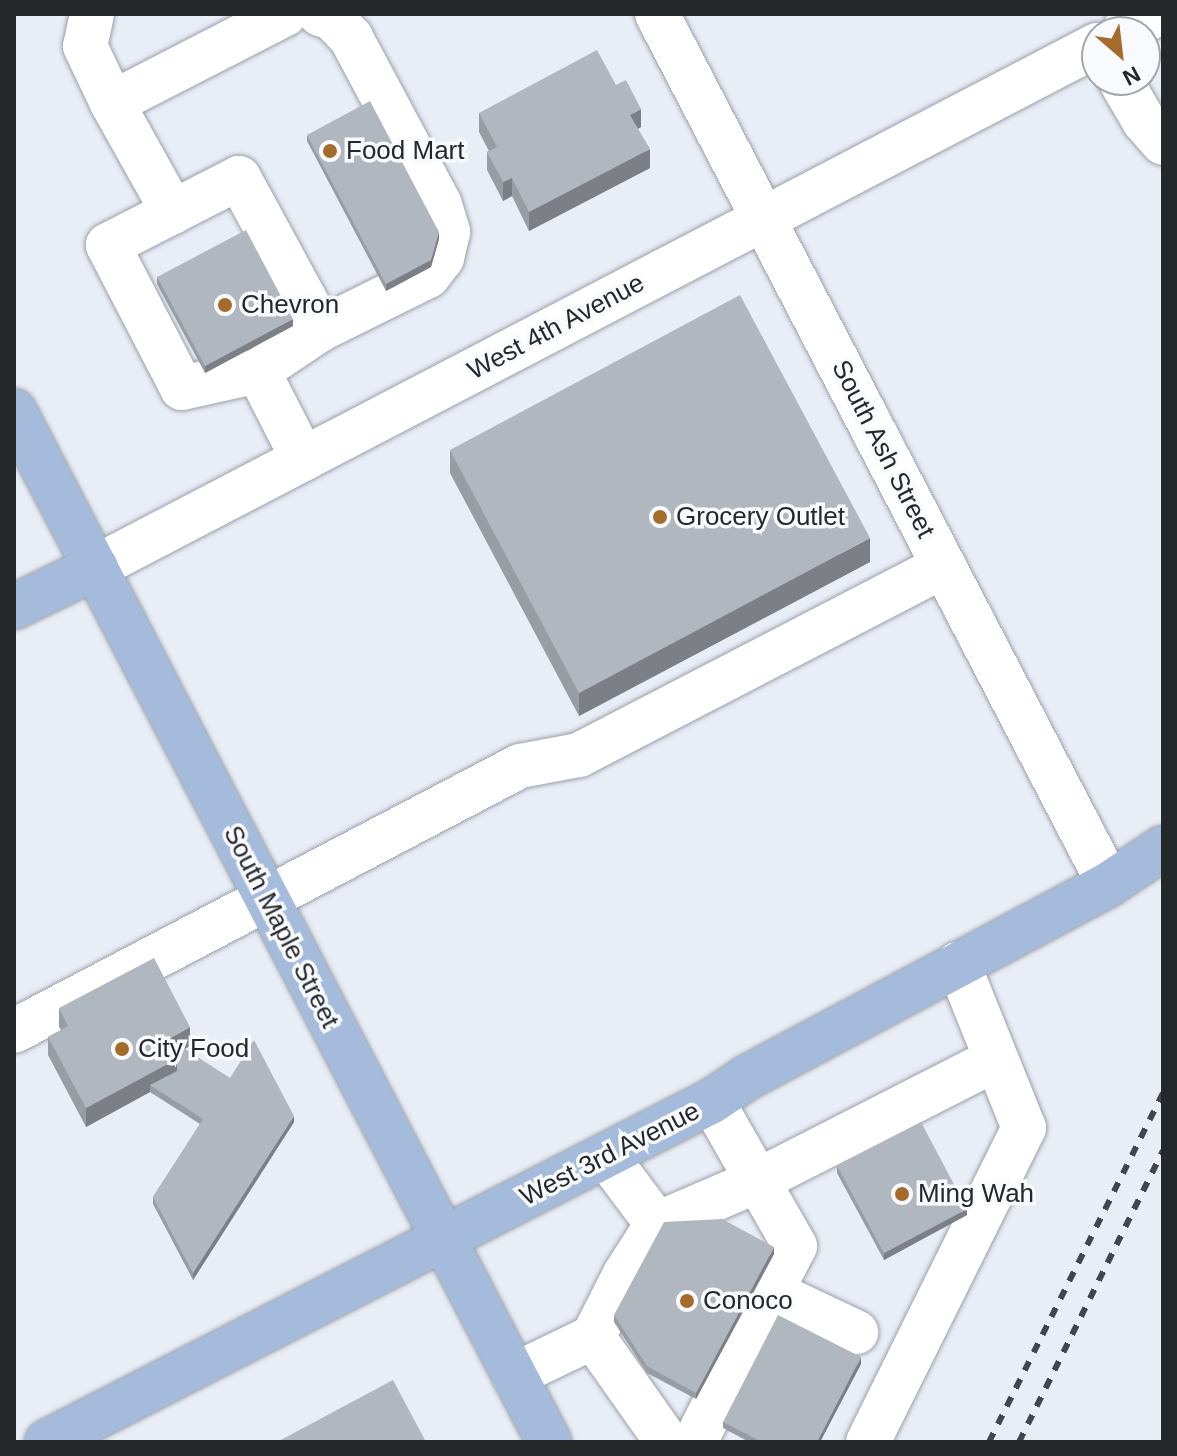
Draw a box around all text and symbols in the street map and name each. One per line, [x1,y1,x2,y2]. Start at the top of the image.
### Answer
north arrow [1081,16,1161,96]
text: N [1119,61,1144,91]
place label: Food Mart [346,135,464,167]
marker: Food Mart [321,142,339,160]
street label: West 4th Avenue [462,267,650,387]
place label: Chevron [241,289,339,321]
marker: Chevron [216,296,234,314]
street label: South Ash Street [824,354,942,544]
place label: Grocery Outlet [676,501,845,533]
marker: Grocery Outlet [651,508,669,526]
street label: South Maple Street [217,821,345,1033]
place label: City Food [138,1033,249,1065]
marker: City Food [113,1040,131,1058]
street label: West 3rd Avenue [514,1095,706,1213]
place label: Ming Wah [918,1178,1034,1210]
marker: Ming Wah [893,1185,911,1203]
place label: Conoco [703,1285,793,1317]
marker: Conoco [678,1292,696,1310]

